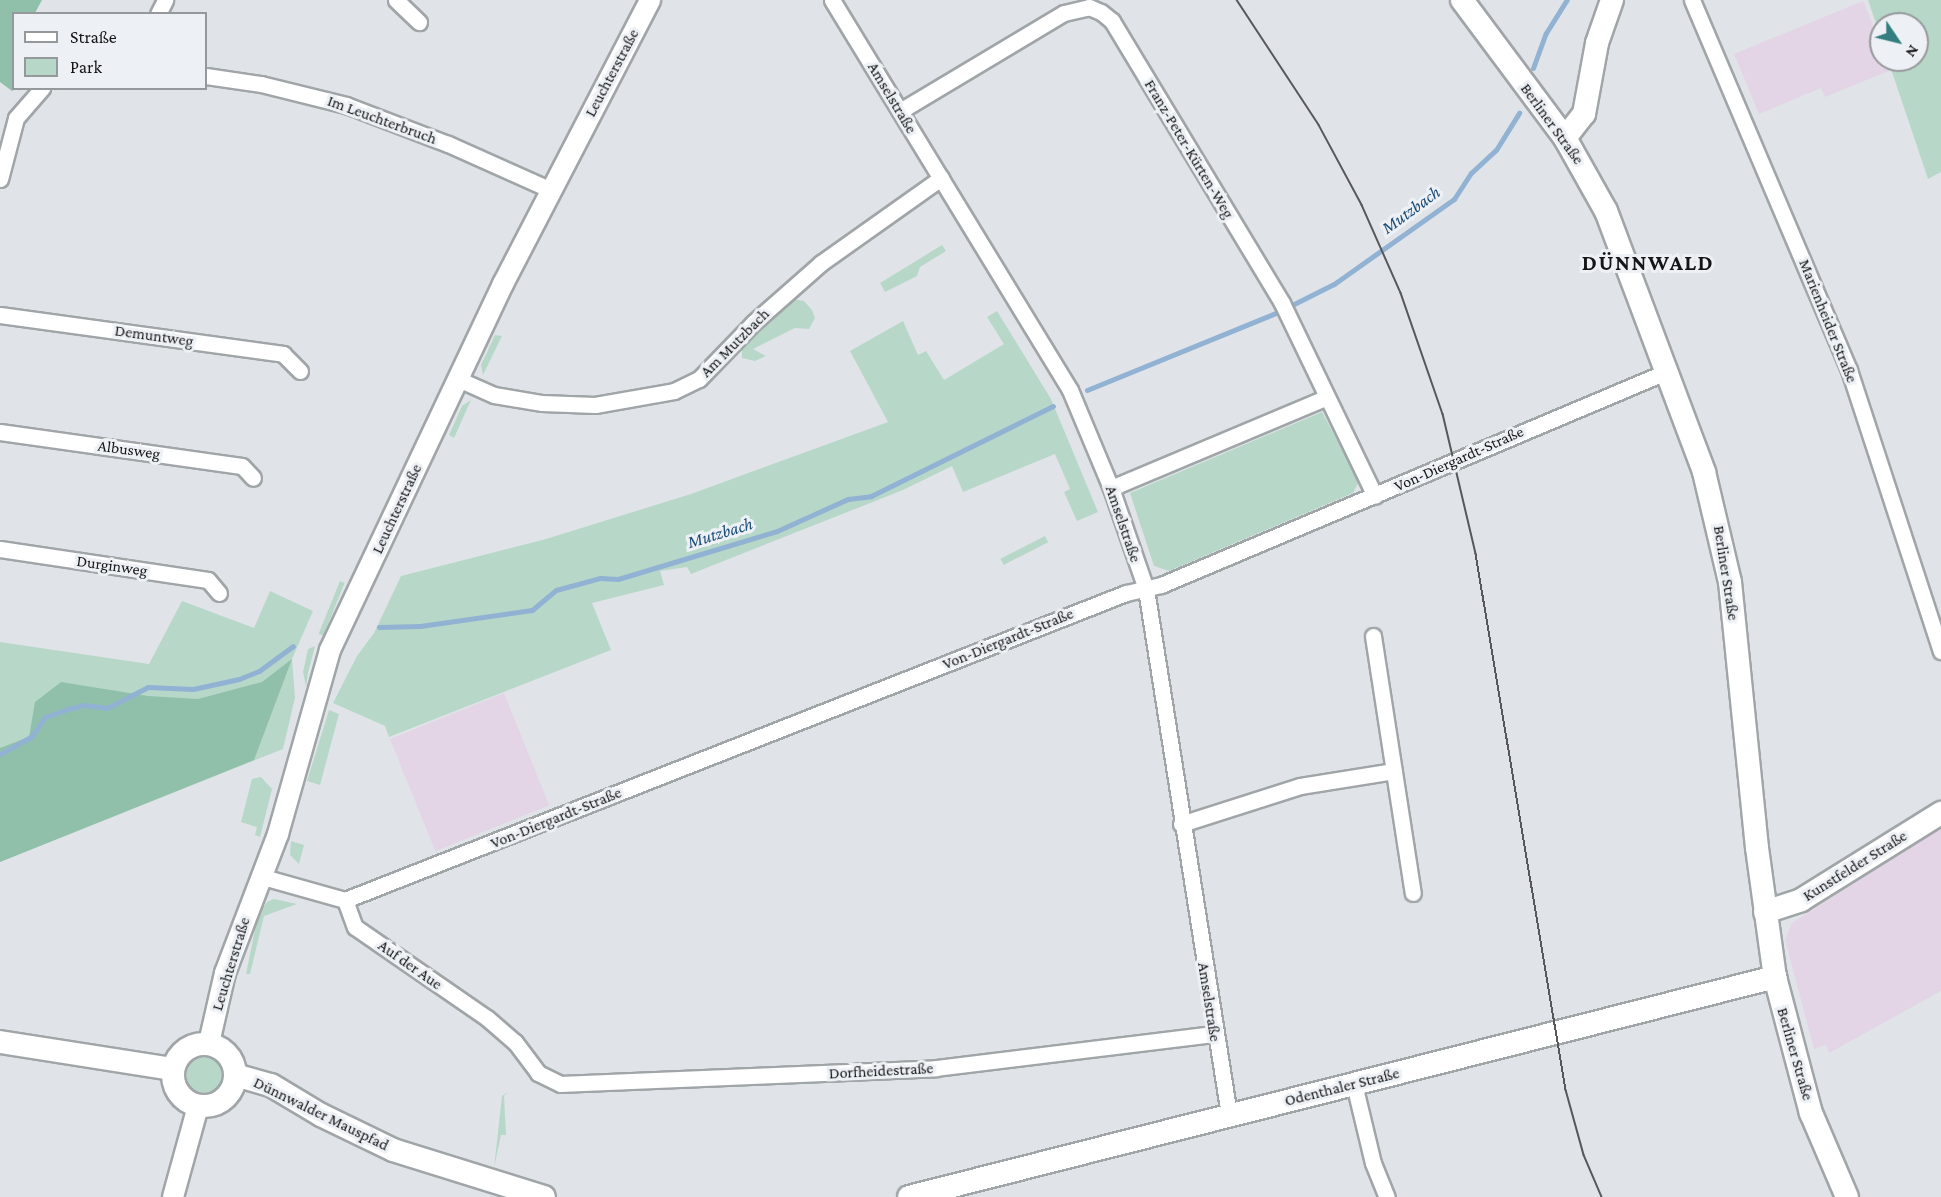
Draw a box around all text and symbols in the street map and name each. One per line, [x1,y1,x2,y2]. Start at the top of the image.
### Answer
legend [12,12,207,90]
north arrow [1869,12,1929,72]
street label: Leuchterstraße [581,26,643,120]
text: Straße [70,27,117,47]
text: N [1902,42,1923,61]
text: Park [70,57,102,77]
street label: Amselstraße [863,59,921,137]
street label: Franz-Peter-Kürten-Weg [1140,76,1238,222]
street label: Berliner Straße [1516,80,1588,168]
street label: Im Leuchterbruch [325,91,439,149]
water label: Mutzbach [1377,181,1445,239]
district label: DÜNNWALD [1582,250,1714,276]
street label: Marienheider Straße [1794,256,1862,386]
street label: Am Mutzbach [697,305,773,381]
street label: Demuntweg [113,321,195,351]
street label: Von-Diergardt-Straße [1391,422,1527,496]
street label: Albusweg [97,436,161,464]
street label: Leuchterstraße [368,461,426,557]
street label: Amselstraße [1101,483,1145,565]
water label: Mutzbach [685,513,755,553]
street label: Berliner Straße [1709,524,1743,622]
street label: Durginweg [75,552,149,580]
street label: Von-Diergardt-Straße [940,604,1076,674]
street label: Von-Diergardt-Straße [488,783,624,853]
street label: Kunstfelder Straße [1799,826,1911,906]
street label: Leuchterstraße [208,915,254,1013]
street label: Auf der Aue [374,936,446,994]
street label: Amselstraße [1193,961,1225,1043]
street label: Berliner Straße [1773,1005,1817,1103]
street label: Dorfheidestraße [828,1059,934,1083]
street label: Odenthaler Straße [1283,1063,1401,1111]
street label: Dünnwalder Mauspfad [250,1073,392,1155]

